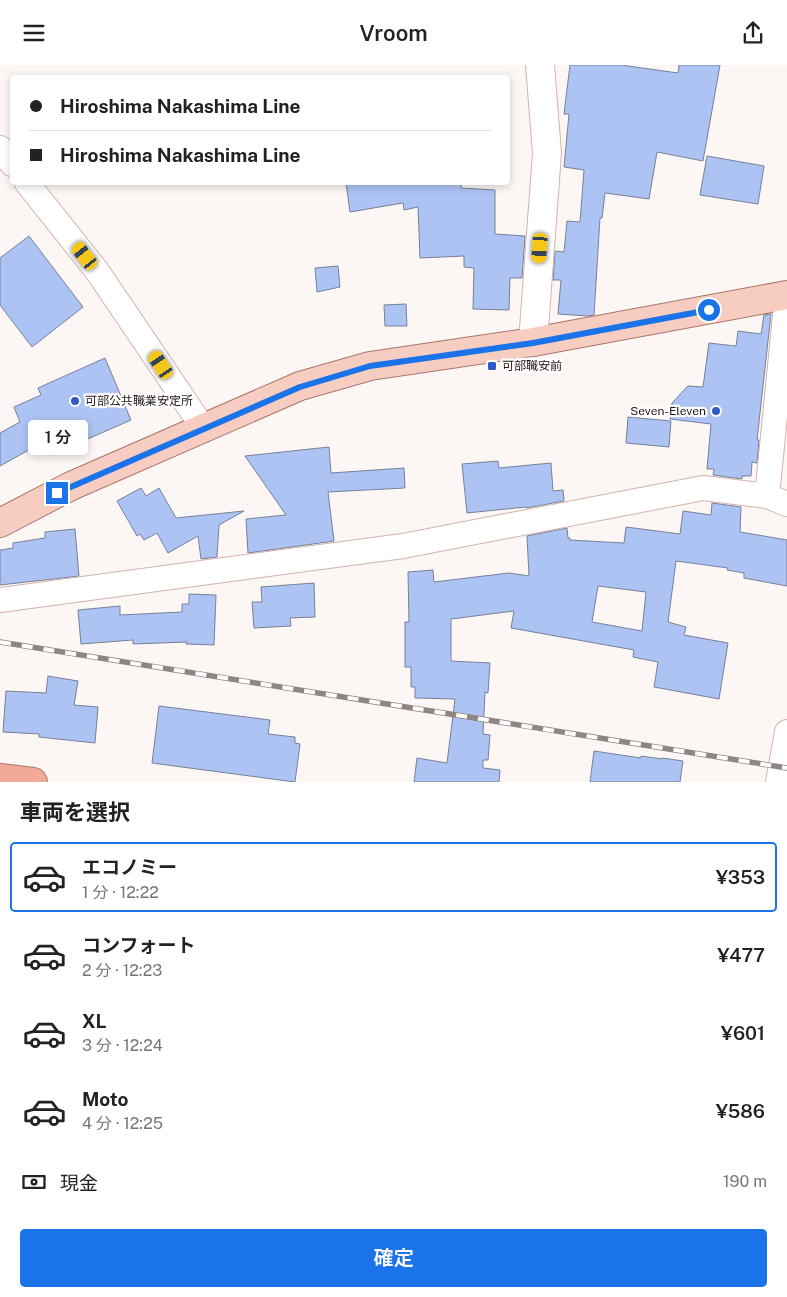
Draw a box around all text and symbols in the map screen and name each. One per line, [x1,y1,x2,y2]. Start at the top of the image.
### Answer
icon: menu [20,19,48,47]
icon: share [739,19,767,47]
text: Vroom [359,20,428,46]
text: Hiroshima Nakashima Line [60,95,301,117]
text: Hiroshima Nakashima Line [60,144,301,166]
car [531,233,548,263]
car [69,240,100,272]
route start [698,299,720,321]
car [146,348,175,382]
place label: 可部職安前 [502,359,562,373]
marker: 可部職安前 [486,360,498,372]
place label: 可部公共職業安定所 [85,394,193,408]
marker: 可部公共職業安定所 [69,395,81,407]
place label: Seven-Eleven [630,404,706,418]
marker: Seven-Eleven [710,405,722,417]
callout: 1 分 [27,421,87,455]
text: 1 分 [45,428,71,447]
route end [46,482,68,504]
text: 車両を選択 [20,799,130,825]
icon: car [22,855,67,900]
text: エコノミー [82,856,177,878]
text: ¥353 [716,866,765,888]
text: 1 分 · 12:22 [82,883,159,902]
icon: car [22,933,67,978]
text: コンフォート [82,934,195,956]
text: ¥477 [717,944,765,966]
text: 2 分 · 12:23 [82,961,162,980]
text: XL [82,1010,107,1032]
icon: car [22,1011,67,1056]
text: ¥601 [721,1022,765,1044]
text: 3 分 · 12:24 [82,1036,163,1055]
text: Moto [82,1088,128,1110]
icon: car [22,1089,67,1134]
text: ¥586 [716,1100,765,1122]
text: 4 分 · 12:25 [82,1114,163,1133]
icon: cash [20,1168,48,1196]
text: 現金 [60,1172,98,1194]
text: 190 m [723,1172,767,1191]
button: 確定 [20,1229,767,1287]

